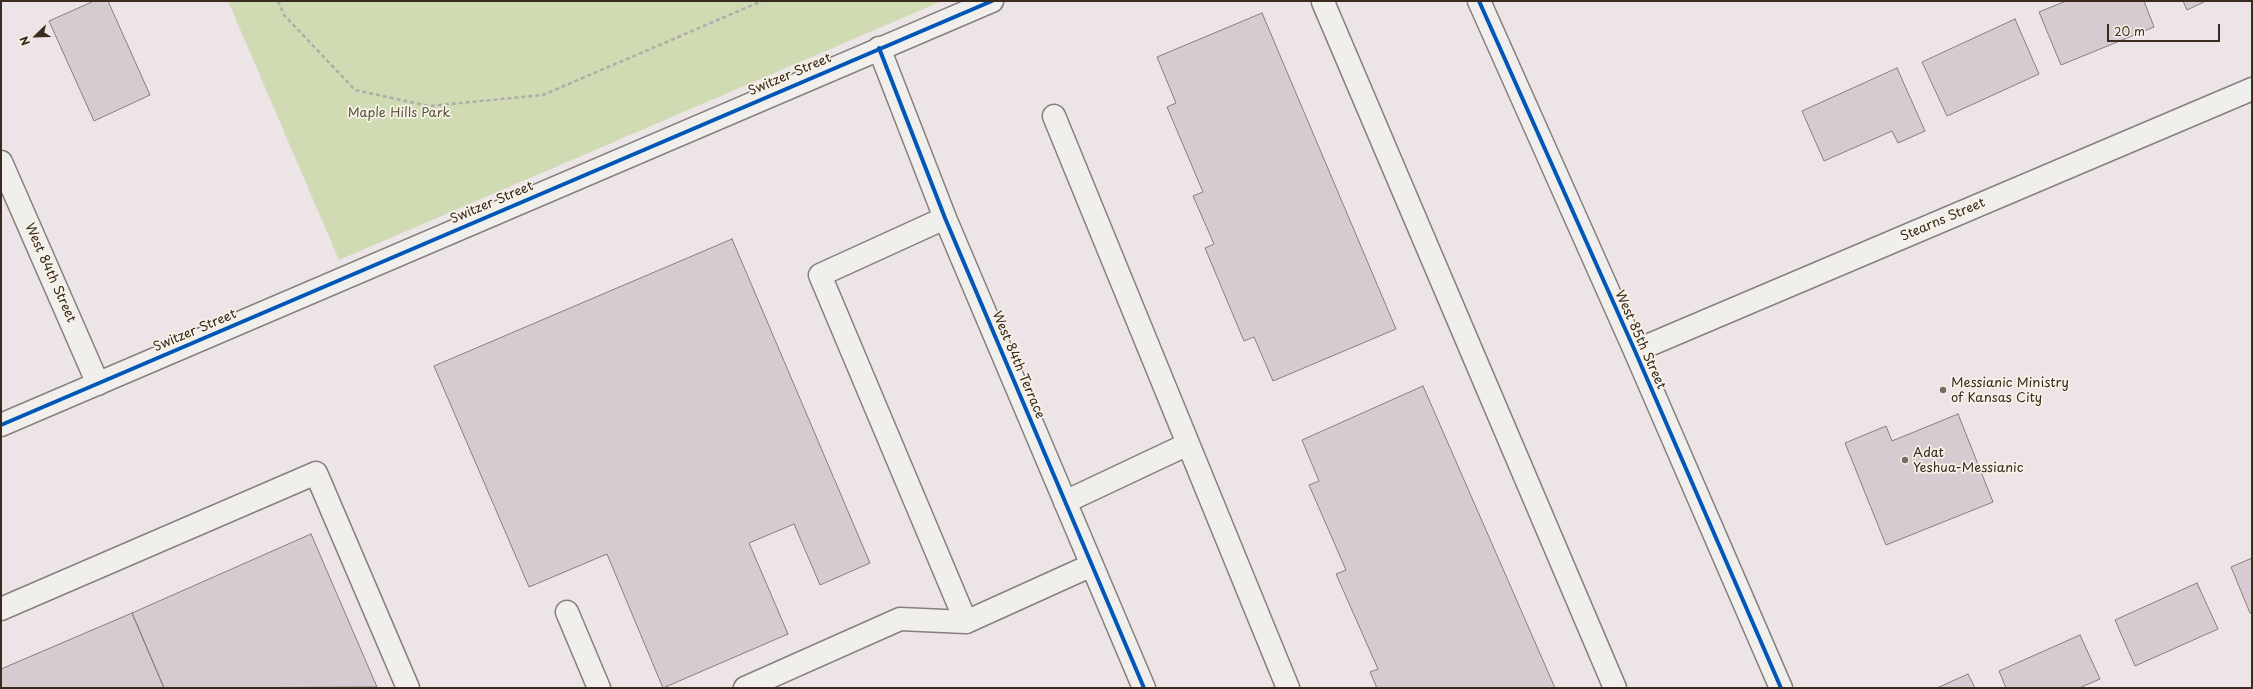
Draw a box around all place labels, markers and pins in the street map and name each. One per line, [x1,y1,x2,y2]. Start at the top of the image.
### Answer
place label: Messianic Ministry of Kansas City [1951,375,2069,406]
marker: Messianic Ministry of Kansas City [1938,385,1948,395]
place label: Adat Yeshua-Messianic [1913,445,2023,476]
marker: Adat Yeshua-Messianic [1900,455,1910,465]

